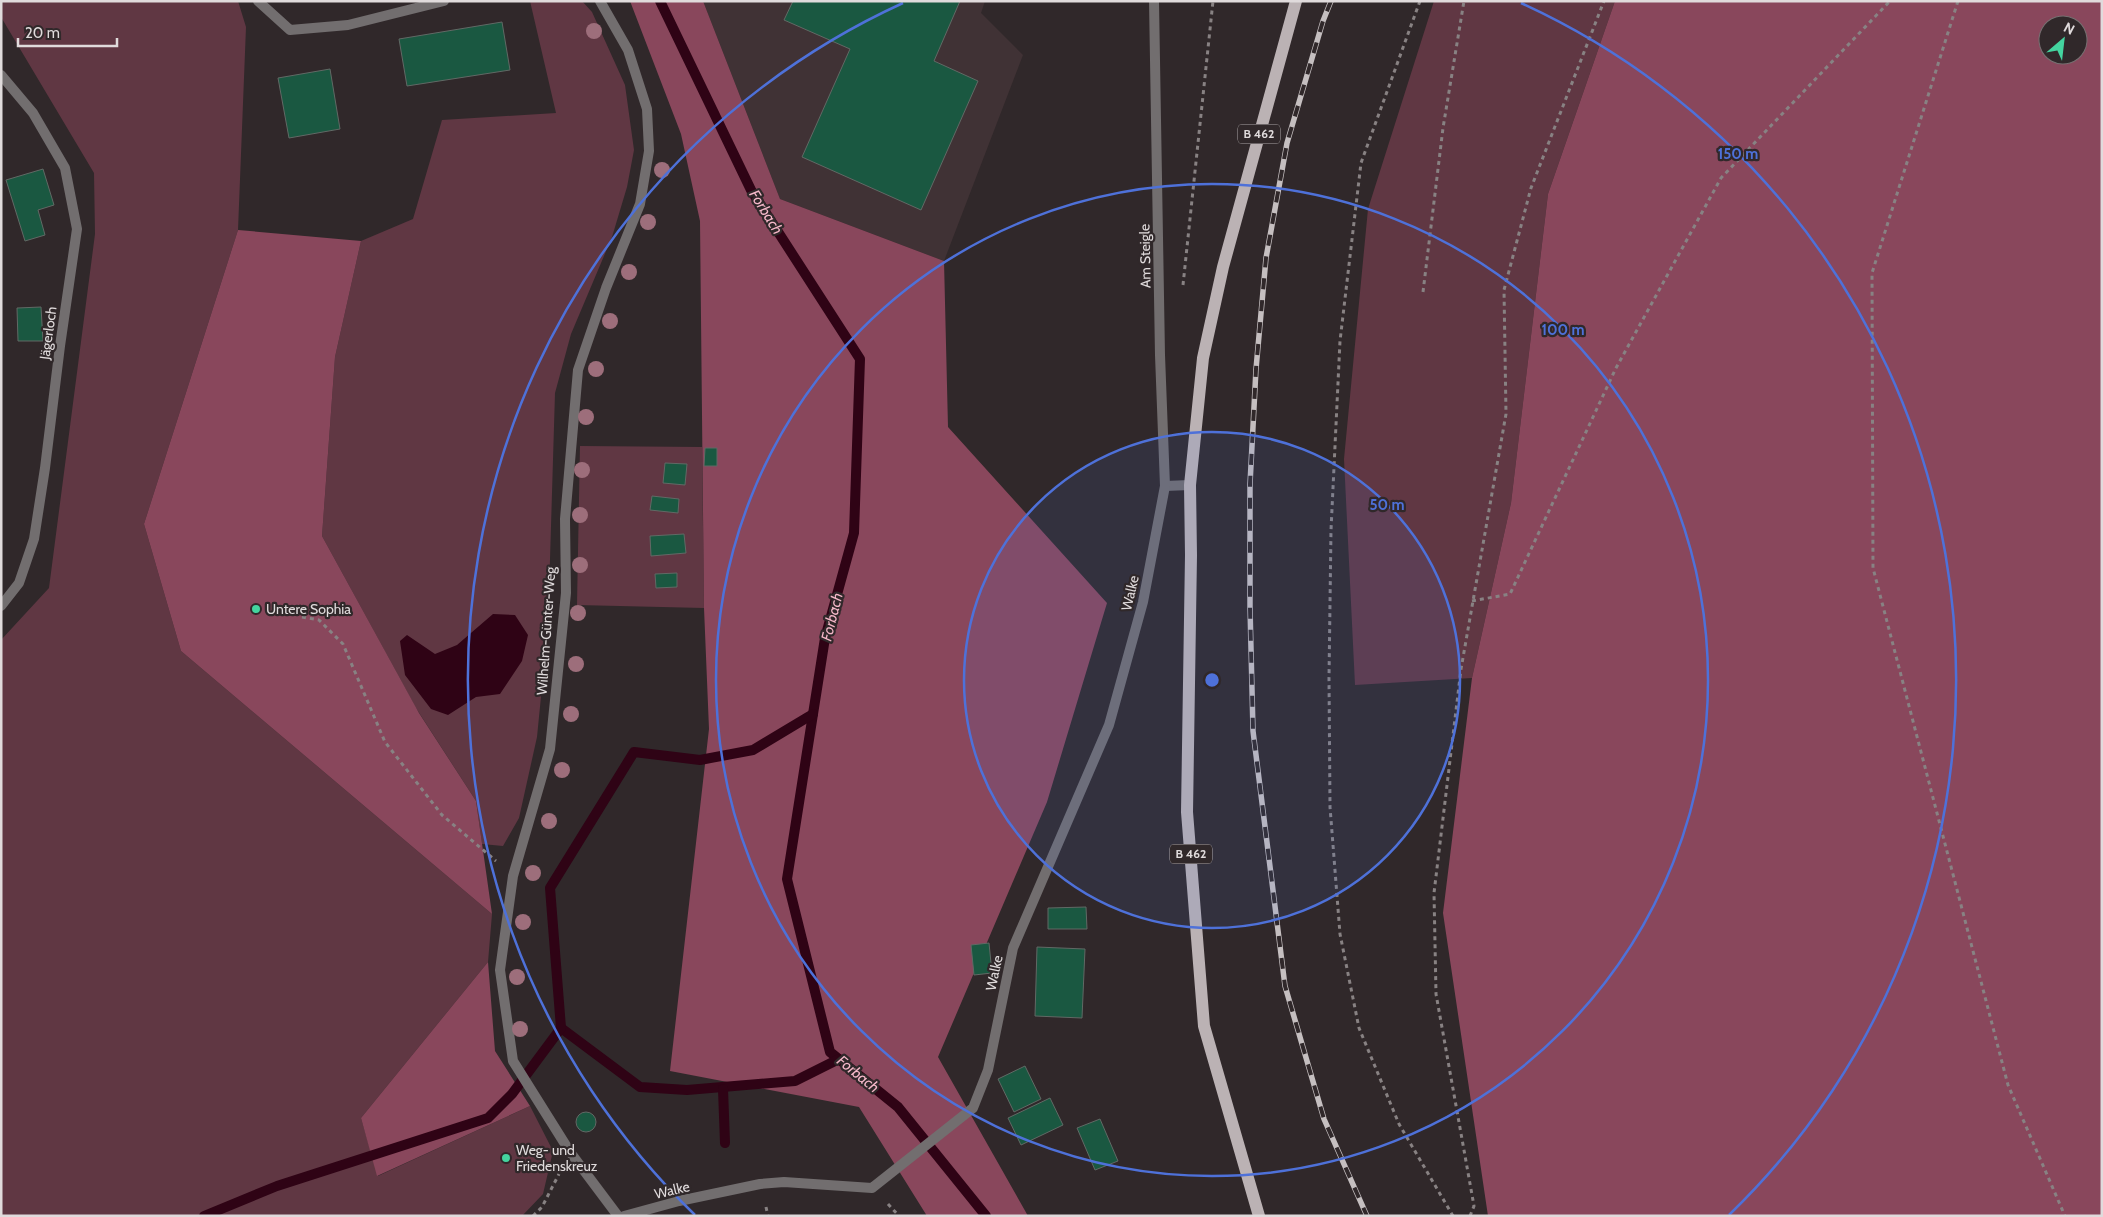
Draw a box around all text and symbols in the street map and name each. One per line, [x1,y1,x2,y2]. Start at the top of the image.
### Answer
scale bar [18,15,116,47]
north arrow [2038,15,2088,65]
text: N [2061,18,2078,39]
text: 20 m [25,24,60,42]
road number: B 462 [1238,125,1280,144]
text: 150 m [1718,145,1758,163]
water label: Forbach [745,186,787,238]
street label: Am Steigle [1135,224,1155,288]
street label: Jägerloch [35,305,61,362]
text: 100 m [1541,321,1585,339]
text: 50 m [1369,496,1405,514]
street label: Wilhelm-Günter-Weg [533,565,560,696]
street label: Walke [1117,574,1143,612]
water label: Forbach [817,591,847,643]
place label: Untere Sophia [266,600,351,618]
marker: Untere Sophia [250,603,262,615]
centre of rings [1203,671,1221,689]
road number: B 462 [1170,844,1212,864]
street label: Walke [981,954,1007,992]
water label: Forbach [833,1052,883,1096]
place label: Weg- und Friedenskreuz [516,1141,598,1175]
marker: Weg- und Friedenskreuz [500,1152,512,1164]
street label: Walke [653,1177,691,1203]

